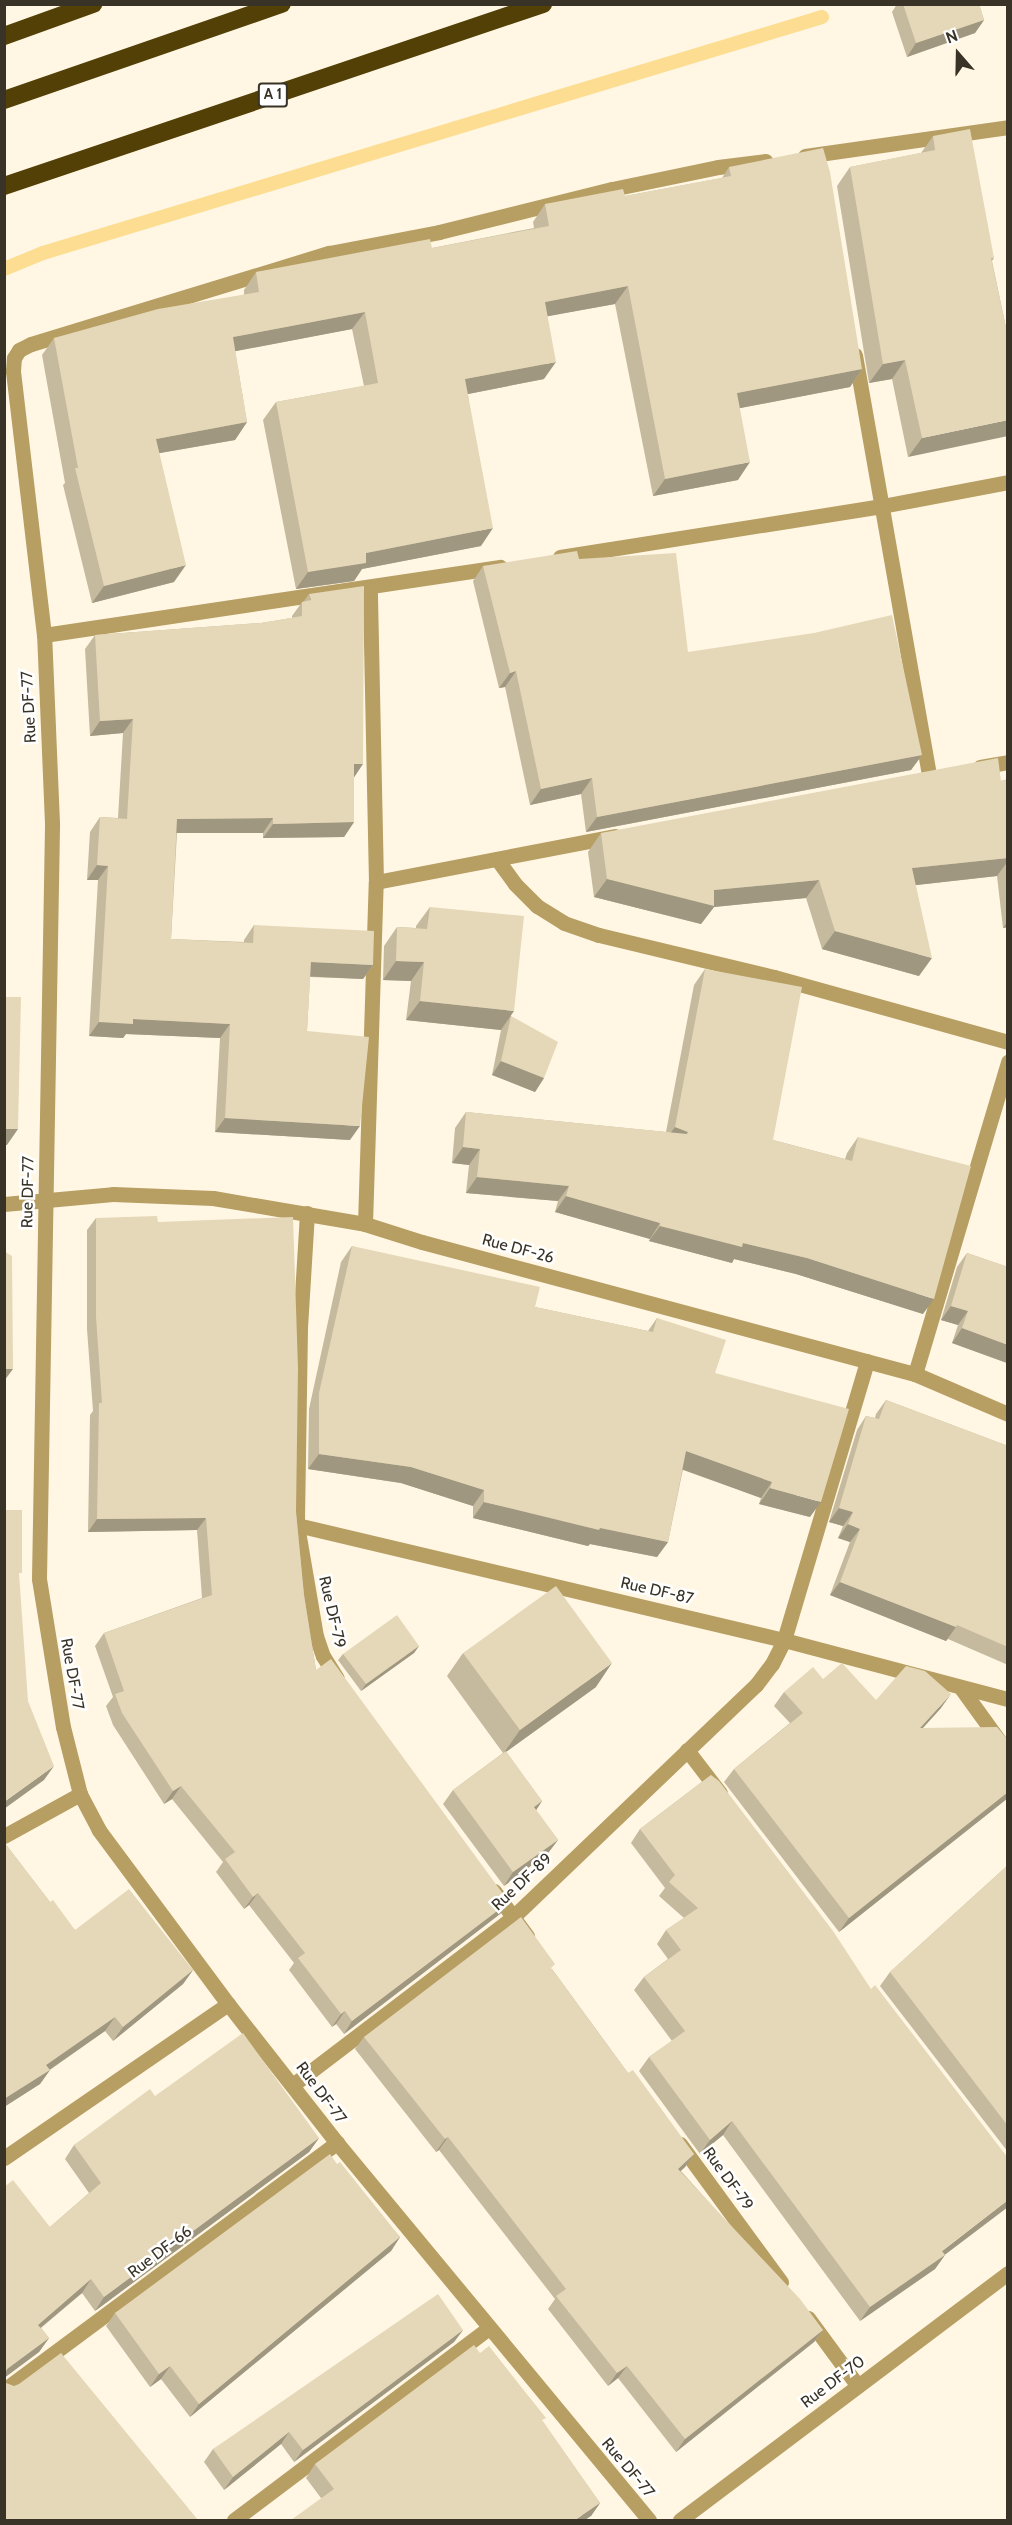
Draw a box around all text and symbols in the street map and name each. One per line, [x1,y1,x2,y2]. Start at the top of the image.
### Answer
north arrow [928,24,988,84]
text: N [943,26,960,47]
road number: A 1 [256,83,290,107]
street label: Rue DF-77 [18,670,40,744]
street label: Rue DF-77 [18,1156,38,1228]
street label: Rue DF-26 [480,1230,556,1268]
street label: Rue DF-87 [619,1573,695,1609]
street label: Rue DF-79 [314,1574,350,1650]
street label: Rue DF-77 [56,1637,88,1711]
street label: Rue DF-89 [488,1849,556,1915]
street label: Rue DF-77 [292,2058,350,2128]
street label: Rue DF-79 [699,2144,757,2214]
street label: Rue DF-66 [124,2222,196,2282]
street label: Rue DF-70 [797,2352,869,2412]
street label: Rue DF-77 [597,2434,659,2502]

